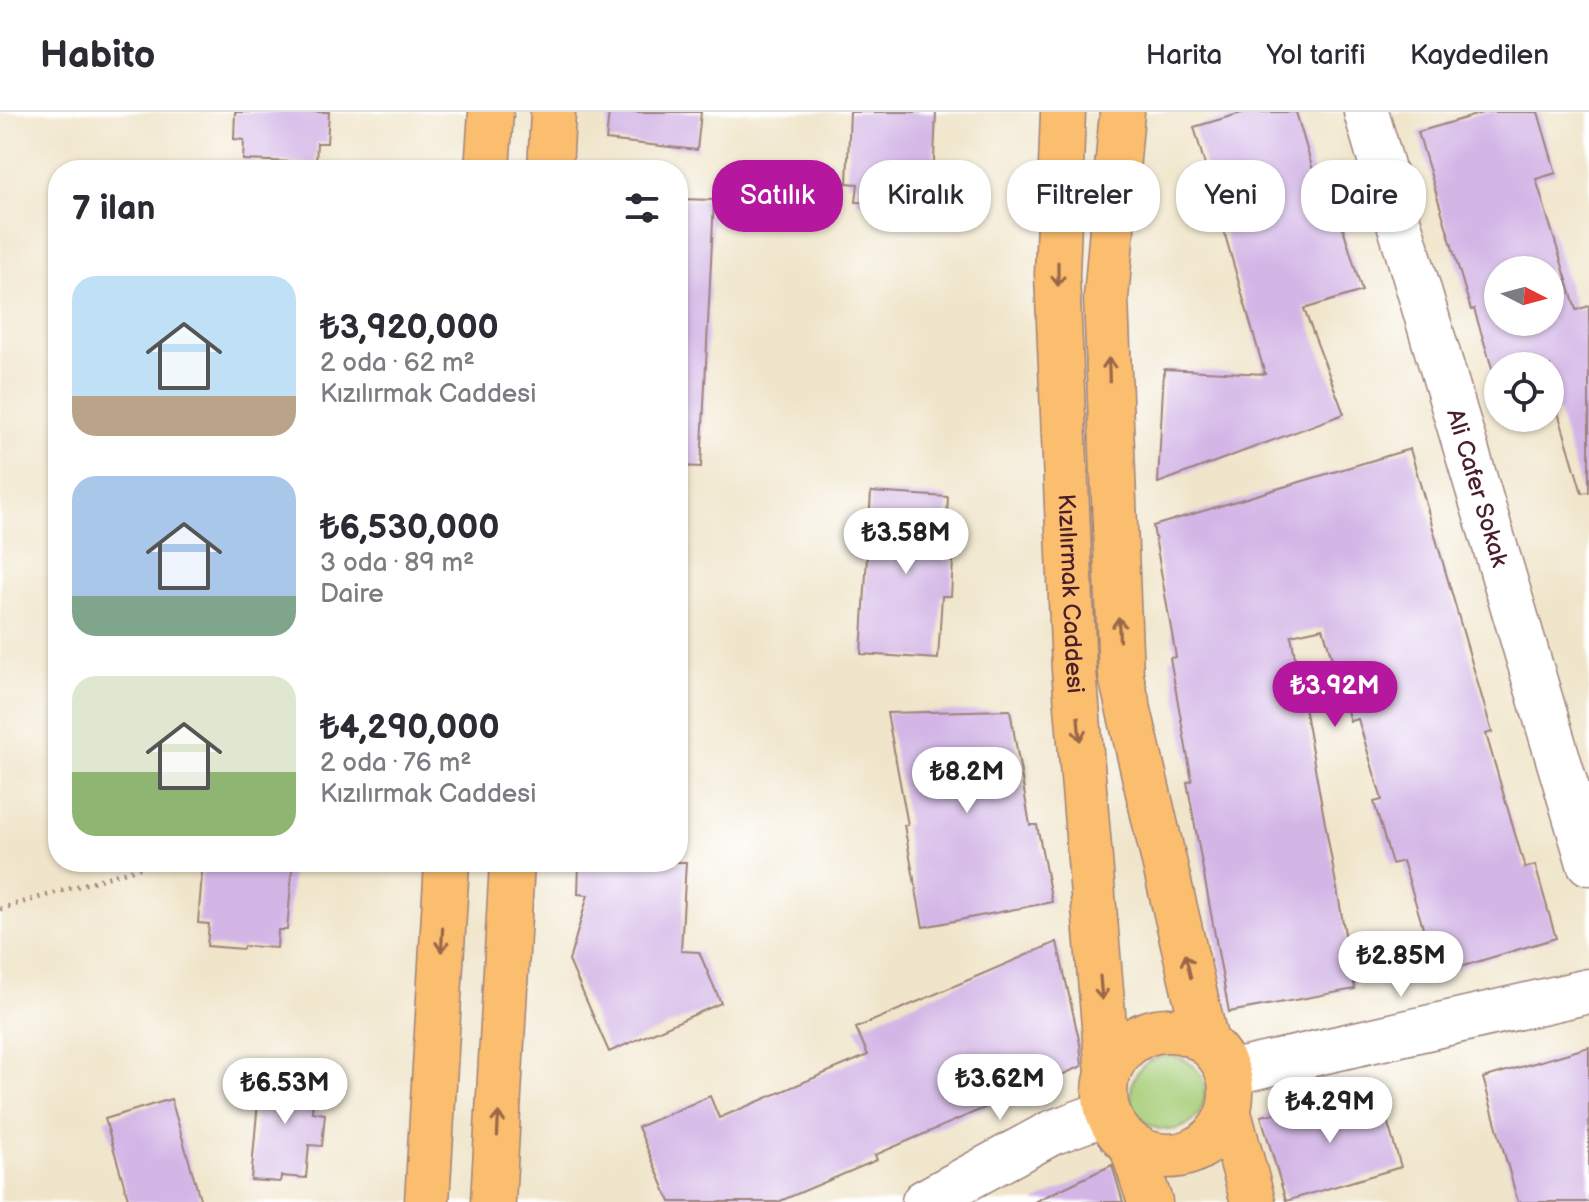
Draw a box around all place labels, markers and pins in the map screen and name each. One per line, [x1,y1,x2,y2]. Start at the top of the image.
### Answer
pin: ₺3.58M [841,508,971,576]
pin: ₺3.92M [1270,661,1400,729]
pin: ₺8.2M [911,747,1023,815]
pin: ₺2.85M [1336,931,1466,999]
pin: ₺3.62M [935,1054,1065,1122]
pin: ₺6.53M [220,1058,350,1126]
pin: ₺4.29M [1265,1077,1395,1145]

